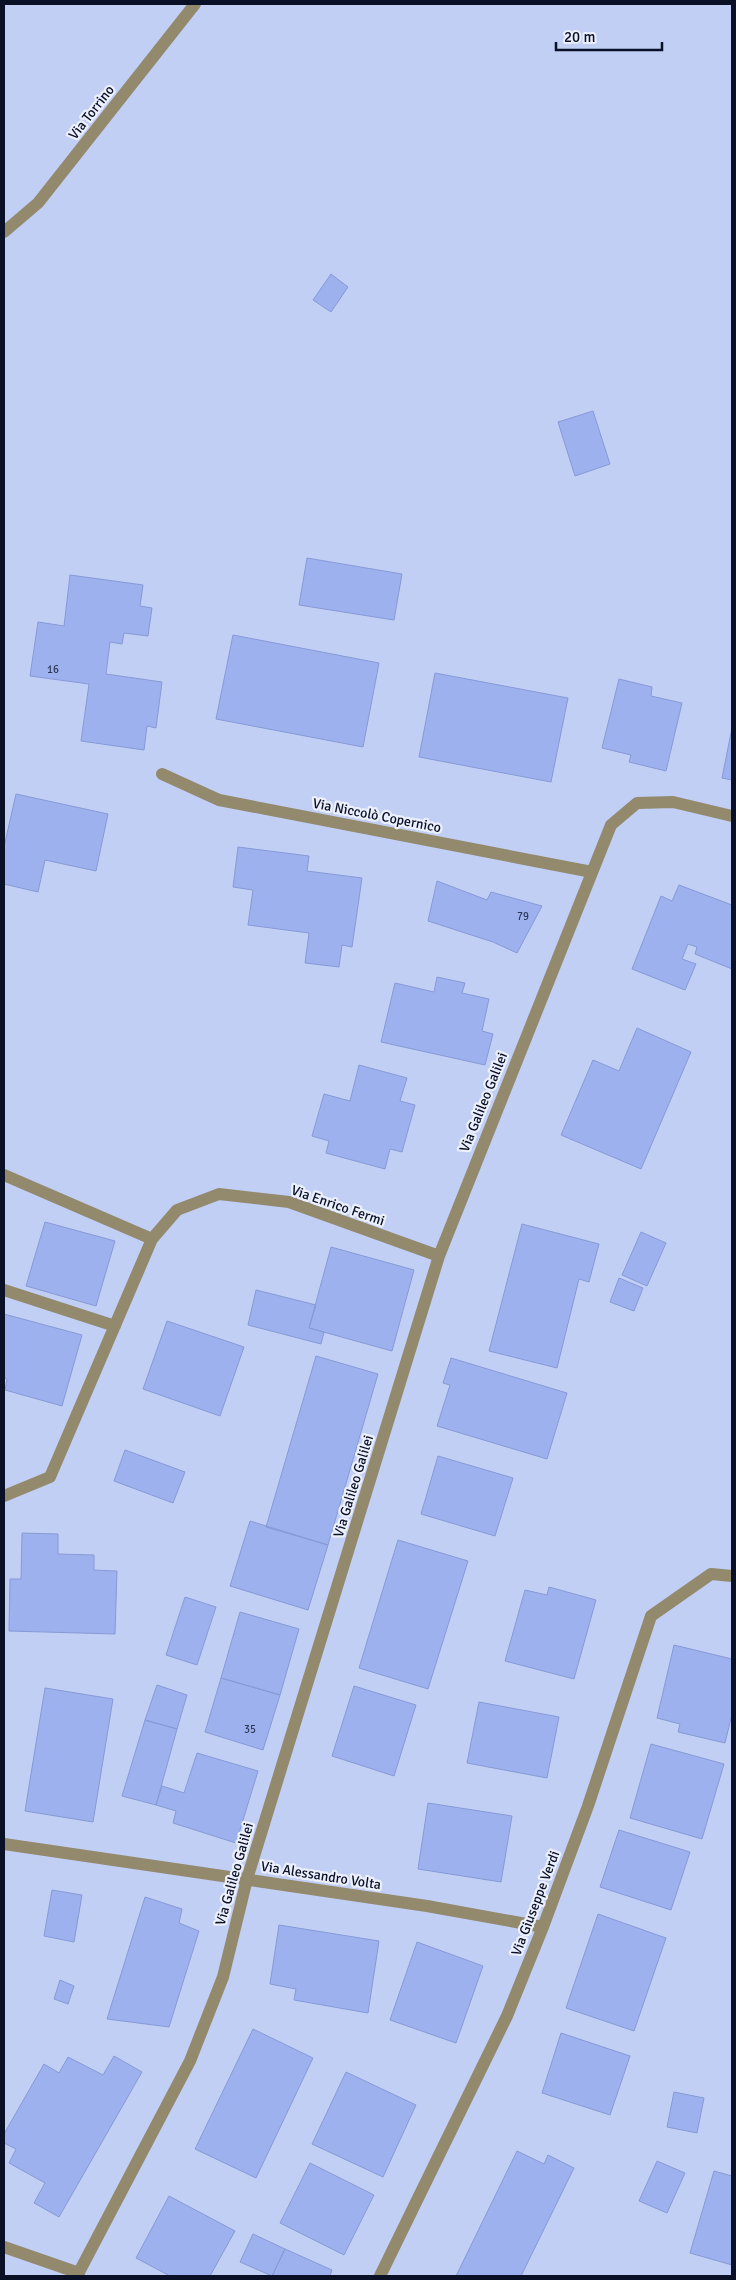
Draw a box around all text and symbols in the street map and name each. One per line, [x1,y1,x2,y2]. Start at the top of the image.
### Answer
scale bar [556,20,662,52]
text: 20 m [564,28,595,46]
street label: Via Torrino [65,82,118,143]
house number: 16 [47,663,59,676]
street label: Via Niccolò Copernico [311,795,443,836]
house number: 79 [517,910,529,923]
street label: Via Galileo Galilei [456,1050,511,1155]
street label: Via Enrico Fermi [289,1182,387,1229]
street label: Via Galileo Galilei [330,1433,377,1539]
house number: 35 [244,1723,256,1736]
street label: Via Galileo Galilei [212,1821,257,1927]
street label: Via Giuseppe Verdi [508,1848,563,1958]
street label: Via Alessandro Volta [260,1858,382,1893]

